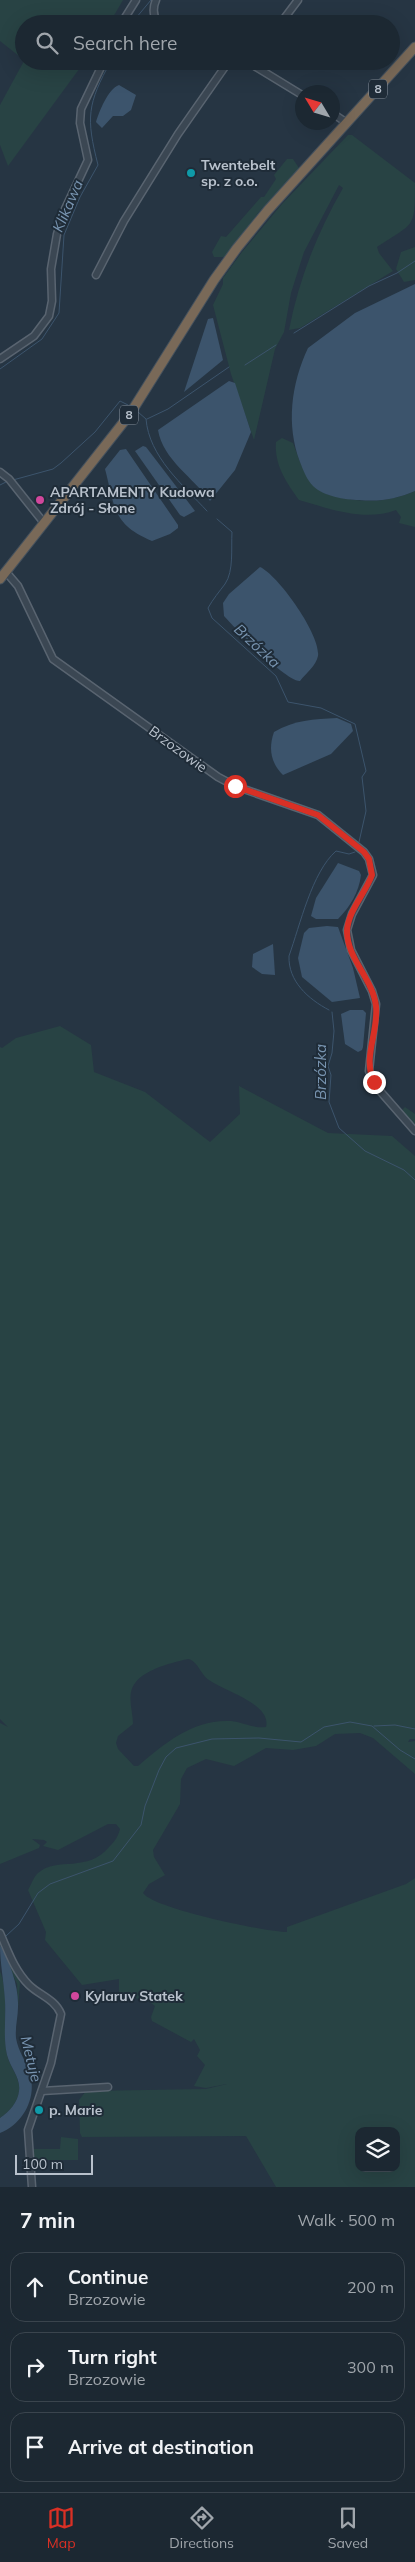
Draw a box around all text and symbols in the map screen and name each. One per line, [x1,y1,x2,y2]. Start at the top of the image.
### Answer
search box [15,15,400,70]
icon: search [33,29,61,57]
text: Search here [73,31,177,55]
road number: 8 [369,80,387,98]
north arrow [295,85,340,130]
place label: Twentebelt sp. z o.o. [201,156,276,190]
marker: Twentebelt sp. z o.o. [185,167,197,179]
water label: Klikawa [48,177,87,235]
road number: 8 [120,406,138,424]
place label: APARTAMENTY Kudowa Zdrój - Słone [50,483,215,517]
marker: APARTAMENTY Kudowa Zdrój - Słone [34,494,46,506]
water label: Brzózka [230,620,284,672]
street label: Brzozowie [145,722,211,776]
route start [224,775,247,798]
water label: Brzózka [311,1044,330,1100]
route end [363,1071,386,1094]
place label: Kylaruv Statek [85,1987,183,2005]
marker: Kylaruv Statek [69,1990,81,2002]
water label: Metuje [17,2034,46,2084]
place label: p. Marie [49,2101,103,2119]
marker: p. Marie [33,2104,45,2116]
map controls [355,2127,400,2172]
button: layers [355,2127,400,2172]
scale bar [15,2152,92,2175]
text: 100 m [22,2155,63,2173]
text: 7 min [20,2207,75,2233]
text: Walk · 500 m [297,2210,395,2230]
text: Continue [68,2265,148,2289]
icon: ahead [21,2273,49,2301]
text: 200 m [347,2277,394,2297]
text: Brzozowie [68,2289,145,2309]
text: Turn right [68,2345,157,2369]
icon: right [21,2353,49,2381]
text: 300 m [347,2357,394,2377]
text: Brzozowie [68,2369,145,2389]
icon: arrive [21,2433,49,2461]
text: Arrive at destination [68,2435,254,2459]
tab: Map [47,2504,76,2552]
tab: Directions [169,2504,234,2552]
tab: Saved [328,2504,368,2552]

